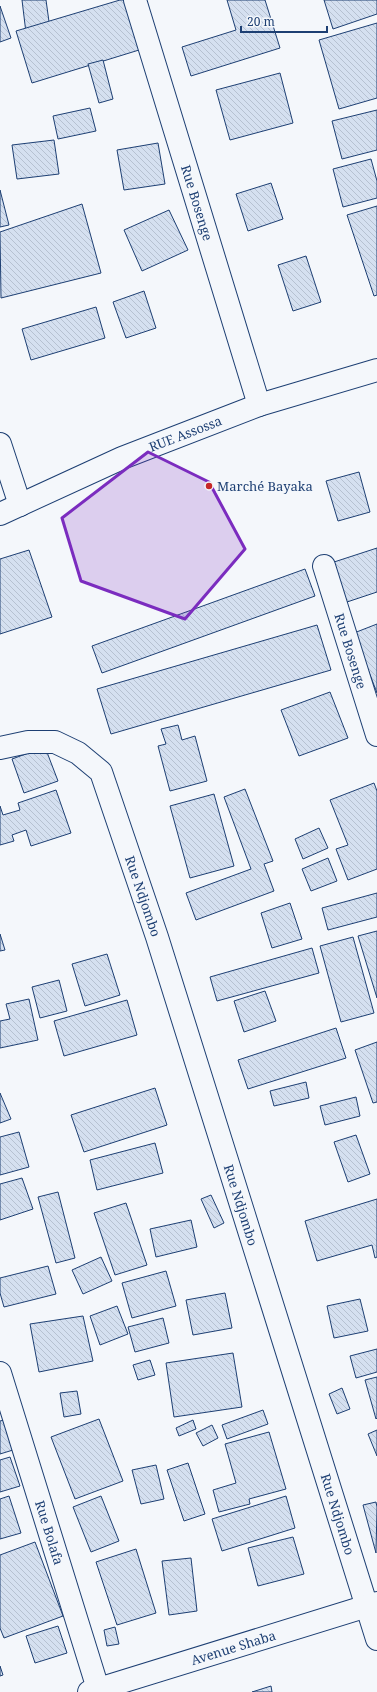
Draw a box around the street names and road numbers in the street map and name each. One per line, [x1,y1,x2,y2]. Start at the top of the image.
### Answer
street label: Rue Bosenge [177,163,217,243]
street label: RUE Assossa [146,411,224,456]
street label: Rue Bosenge [330,611,371,691]
street label: Rue Ndjombo [121,853,165,939]
street label: Rue Ndjombo [220,1162,262,1248]
street label: Rue Ndjombo [317,1471,359,1557]
street label: Rue Bolafa [31,1498,68,1567]
street label: Avenue Shaba [189,1626,278,1669]

